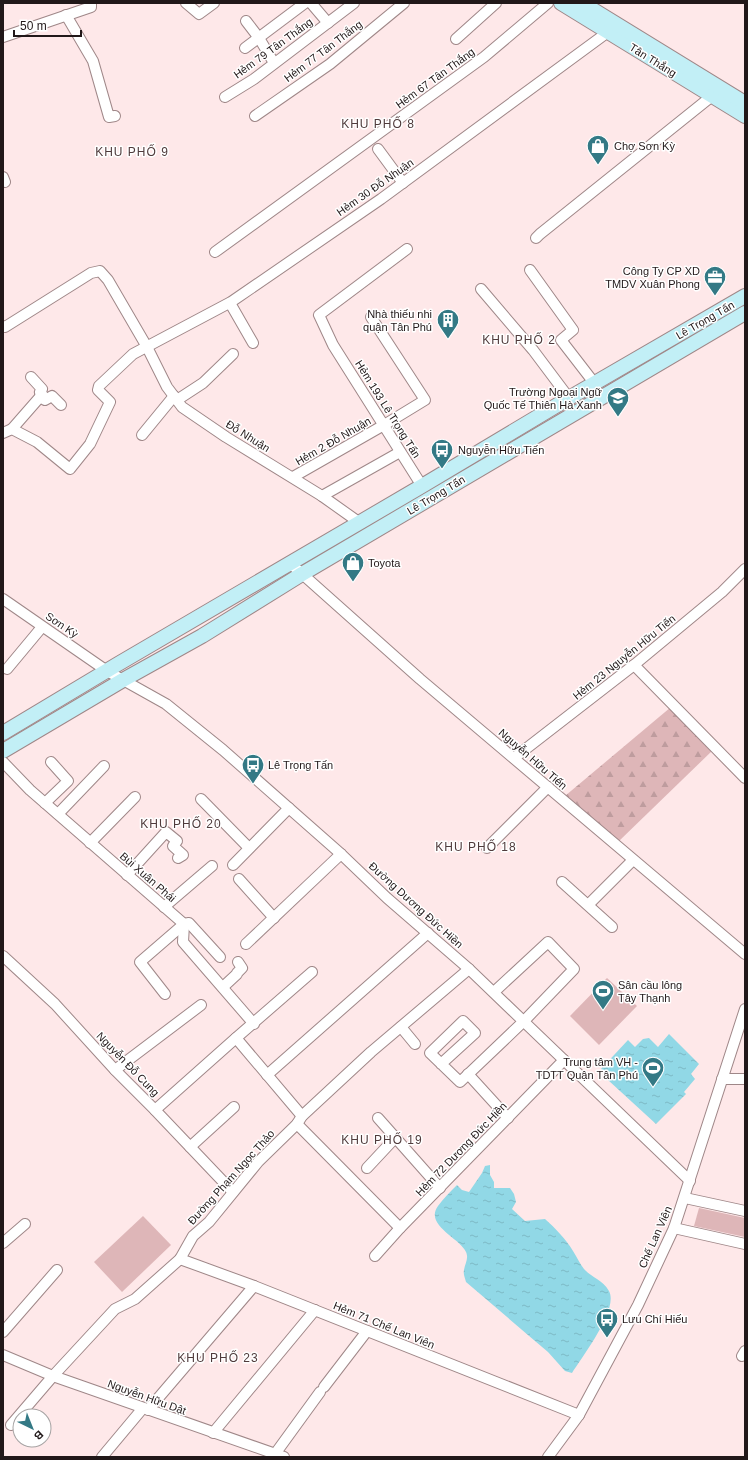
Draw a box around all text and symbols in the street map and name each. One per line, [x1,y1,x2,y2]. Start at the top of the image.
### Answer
scale bar [14,12,81,38]
street label: Hẻm 79 Tân Thắng [231,15,315,81]
street label: Hẻm 77 Tân Thắng [282,18,364,84]
text: 50 m [20,19,47,33]
street label: Tân Thắng [627,41,679,79]
street label: Hẻm 67 Tân Thắng [393,45,477,111]
district label: KHU PHỐ 8 [341,116,415,131]
shop icon: Chợ Sơn Kỳ [585,133,611,166]
place label: Chợ Sơn Kỳ [614,140,675,152]
district label: KHU PHỐ 9 [95,144,169,159]
street label: Hẻm 30 Đỗ Nhuận [334,156,416,218]
office icon: Công Ty CP XD TMDV Xuân Phong [702,264,728,297]
place label: Công Ty CP XD TMDV Xuân Phong [605,265,700,290]
street label: Lê Trọng Tấn [674,298,736,342]
building icon: Nhà thiếu nhi quận Tân Phú [435,307,461,340]
place label: Nhà thiếu nhi quận Tân Phú [363,308,432,333]
district label: KHU PHỐ 2 [482,332,556,347]
street label: Hẻm 193 Lê Trọng Tấn [353,358,423,460]
school or university icon: Trường Ngoại Ngữ Quốc Tế Thiên Hà Xanh [605,385,631,418]
place label: Trường Ngoại Ngữ Quốc Tế Thiên Hà Xanh [484,386,603,411]
street label: Hẻm 2 Đỗ Nhuận [293,415,373,467]
street label: Đỗ Nhuận [224,418,272,454]
bus stop icon: Nguyễn Hữu Tiến [429,437,455,470]
place label: Nguyễn Hữu Tiến [458,444,544,456]
street label: Lê Trọng Tấn [405,473,467,517]
shop icon: Toyota [340,550,366,583]
place label: Toyota [368,557,401,569]
street label: Sơn Kỳ [43,610,81,640]
street label: Hẻm 23 Nguyễn Hữu Tiến [571,612,677,702]
street label: Nguyễn Hữu Tiến [497,726,569,792]
bus stop icon: Lê Trọng Tấn [240,752,266,785]
place label: Lê Trọng Tấn [268,759,333,771]
district label: KHU PHỐ 20 [140,816,222,831]
district label: KHU PHỐ 18 [435,839,517,854]
street label: Bùi Xuân Phái [118,850,178,904]
street label: Đường Dương Đức Hiền [367,860,465,950]
sports icon: Sân cầu lông Tây Thạnh [590,978,616,1011]
place label: Sân cầu lông Tây Thạnh [618,979,682,1004]
street label: Nguyễn Đỗ Cung [94,1029,162,1099]
sports icon: Trung tâm VH - TDTT Quận Tân Phú [640,1055,666,1088]
place label: Trung tâm VH - TDTT Quận Tân Phú [536,1056,638,1081]
street label: Hẻm 72 Dương Đức Hiền [413,1100,509,1198]
street label: Đường Phạm Ngọc Thảo [185,1127,277,1227]
district label: KHU PHỐ 19 [341,1132,423,1147]
street label: Chế Lan Viên [636,1204,674,1270]
street label: Hẻm 71 Chế Lan Viên [332,1299,436,1351]
bus stop icon: Lưu Chí Hiếu [594,1306,620,1339]
place label: Lưu Chí Hiếu [622,1313,687,1325]
district label: KHU PHỐ 23 [177,1350,259,1365]
street label: Nguyễn Hữu Dật [106,1377,188,1417]
north arrow [12,1408,52,1448]
text: B [32,1428,46,1442]

